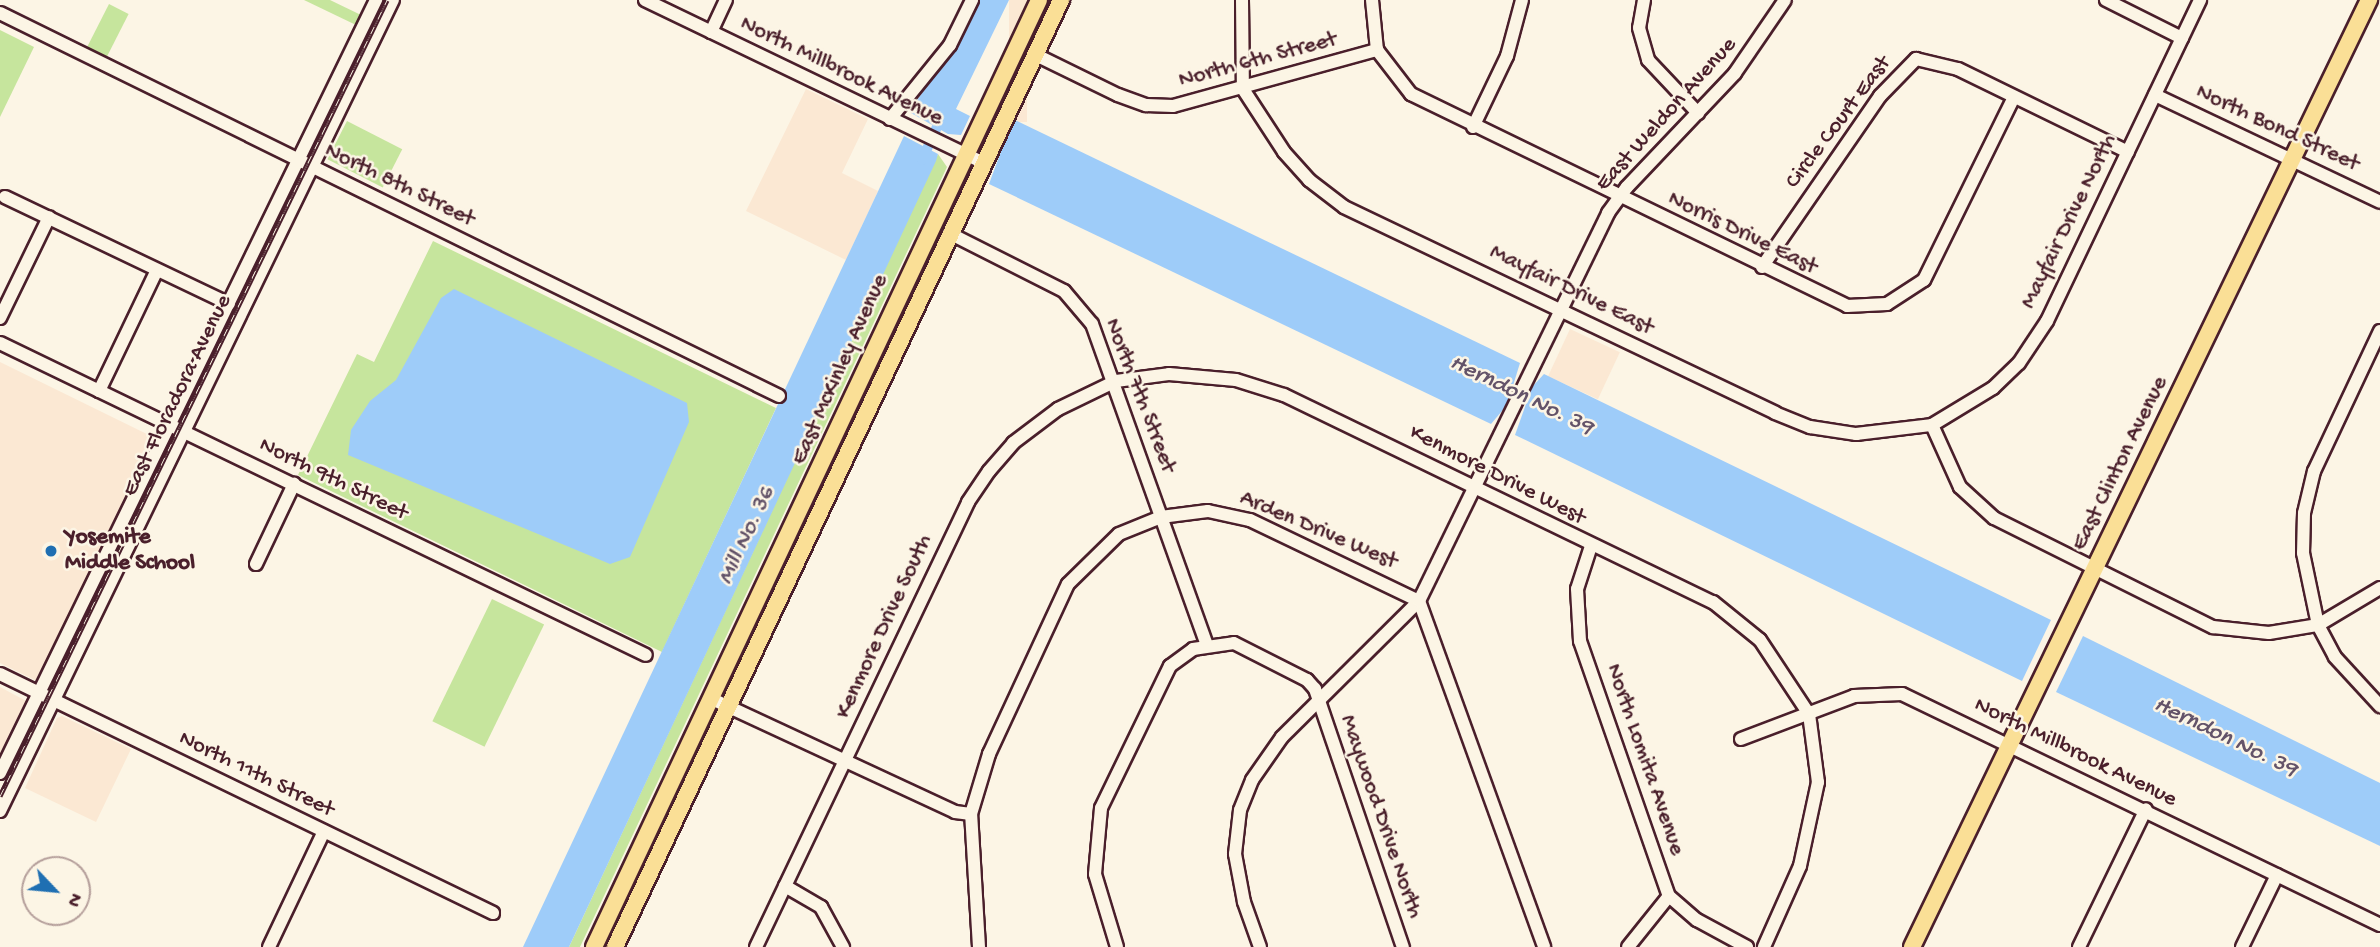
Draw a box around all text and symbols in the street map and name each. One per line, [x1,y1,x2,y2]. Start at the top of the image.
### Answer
street label: North Millbrook Avenue [735,11,947,133]
street label: North 6th Street [1176,27,1340,95]
street label: East Weldon Avenue [1591,32,1743,198]
street label: Circle Court East [1780,51,1898,195]
street label: North Bond Street [2191,79,2363,179]
street label: Mayfair Drive North [2016,130,2124,314]
street label: North 8th Street [320,138,478,234]
street label: Norris Drive East [1663,186,1821,282]
street label: Mayfair Drive East [1485,239,1657,343]
street label: East McKinley Avenue [787,270,895,470]
street label: East Floradora Avenue [117,291,239,501]
street label: North 7th Street [1097,315,1181,477]
water label: Herndon No. 39 [1445,349,1597,443]
street label: East Clinton Avenue [2067,372,2175,556]
street label: Kenmore Drive West [1404,420,1590,532]
street label: North 9th Street [254,432,412,528]
water label: Mill No. 36 [712,483,782,589]
street label: Arden Drive West [1235,485,1401,577]
place label: Yosemite Middle School [65,524,195,578]
street label: Kenmore Drive South [830,531,940,723]
marker: Yosemite Middle School [43,543,59,559]
street label: North Lomita Avenue [1598,661,1690,859]
water label: Herndon No. 39 [2149,691,2301,785]
street label: North Millbrook Avenue [1969,692,2181,814]
street label: Maywood Drive North [1332,712,1428,922]
street label: North 11th Street [174,725,338,825]
north arrow [21,856,91,926]
text: N [60,889,87,910]

